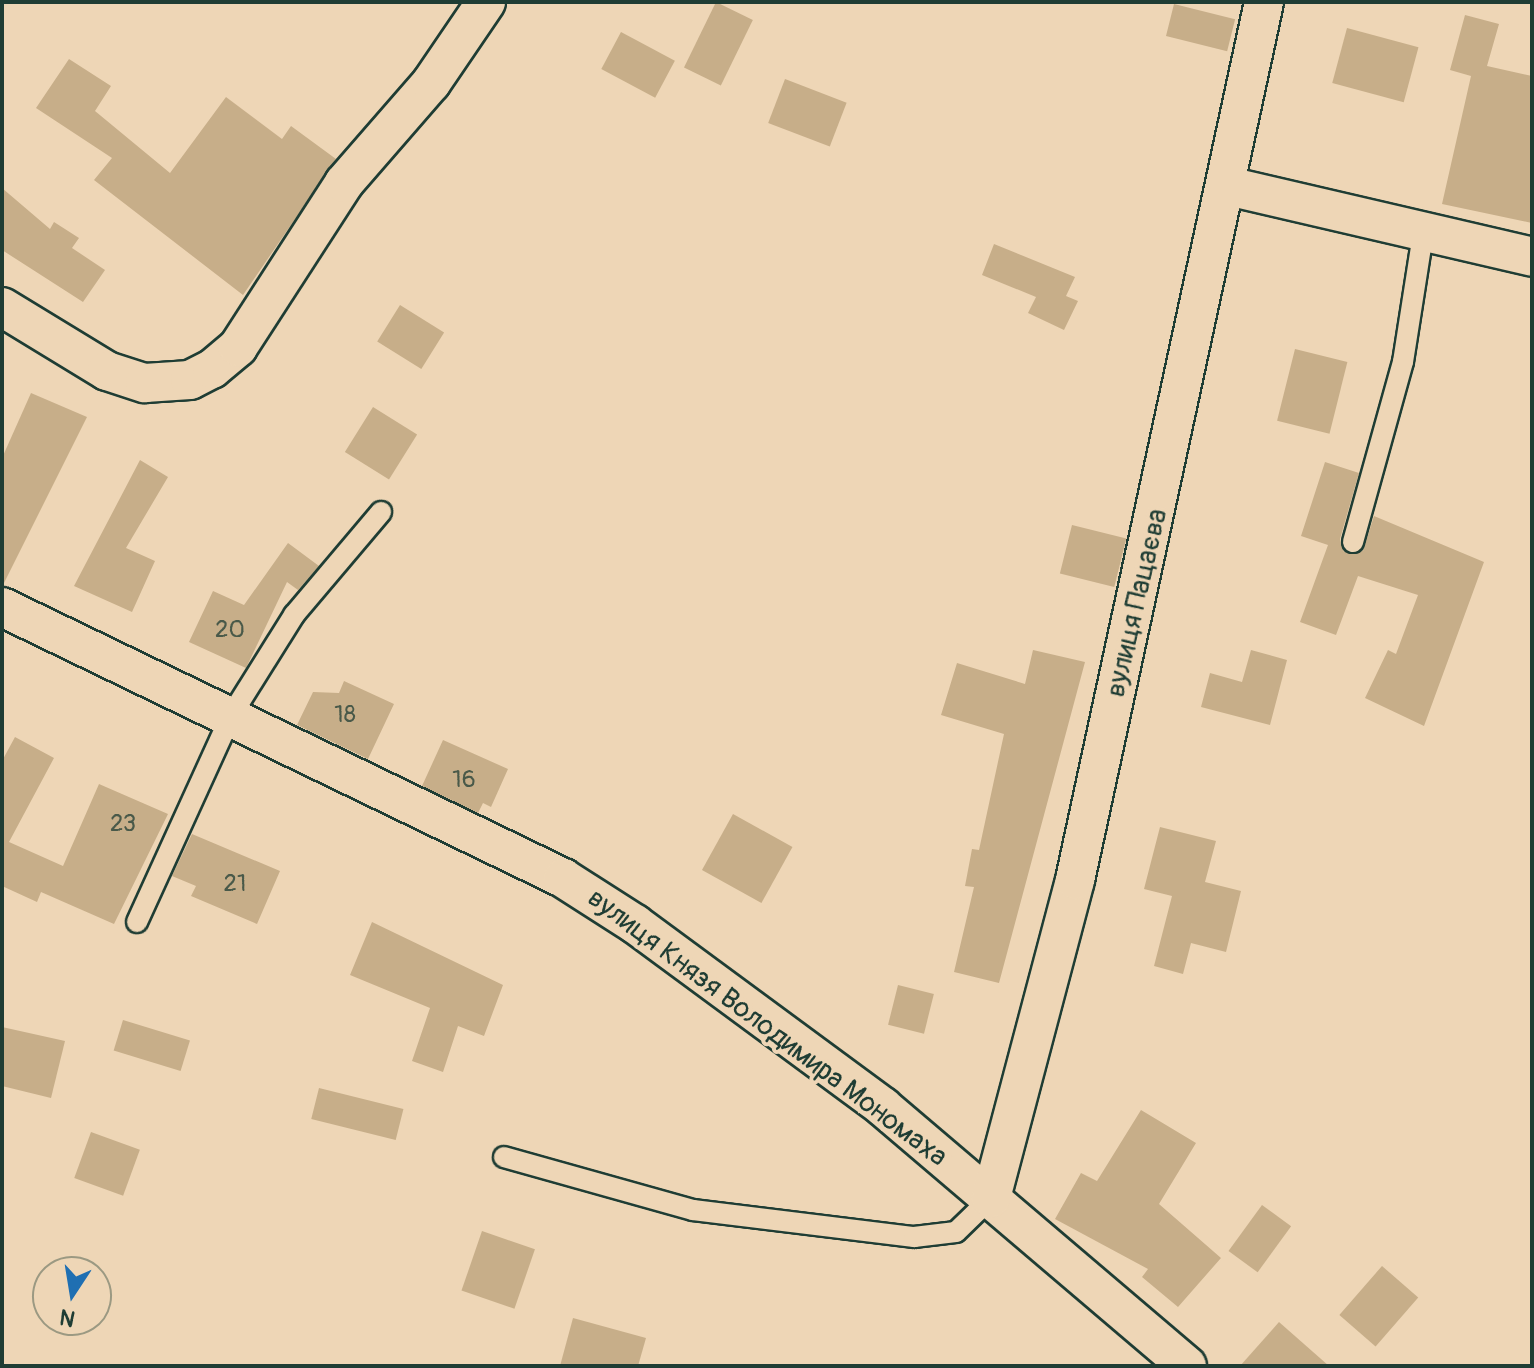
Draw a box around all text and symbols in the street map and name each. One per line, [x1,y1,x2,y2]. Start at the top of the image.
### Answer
street label: вулиця Пацаєва [1099,506,1175,700]
house number: 20 [215,616,245,644]
house number: 18 [334,701,356,729]
house number: 16 [452,766,476,794]
house number: 23 [110,810,136,838]
house number: 21 [224,870,246,898]
street label: вулиця Князя Володимира Мономаха [581,882,953,1174]
north arrow [32,1256,112,1336]
text: N [57,1302,78,1333]

